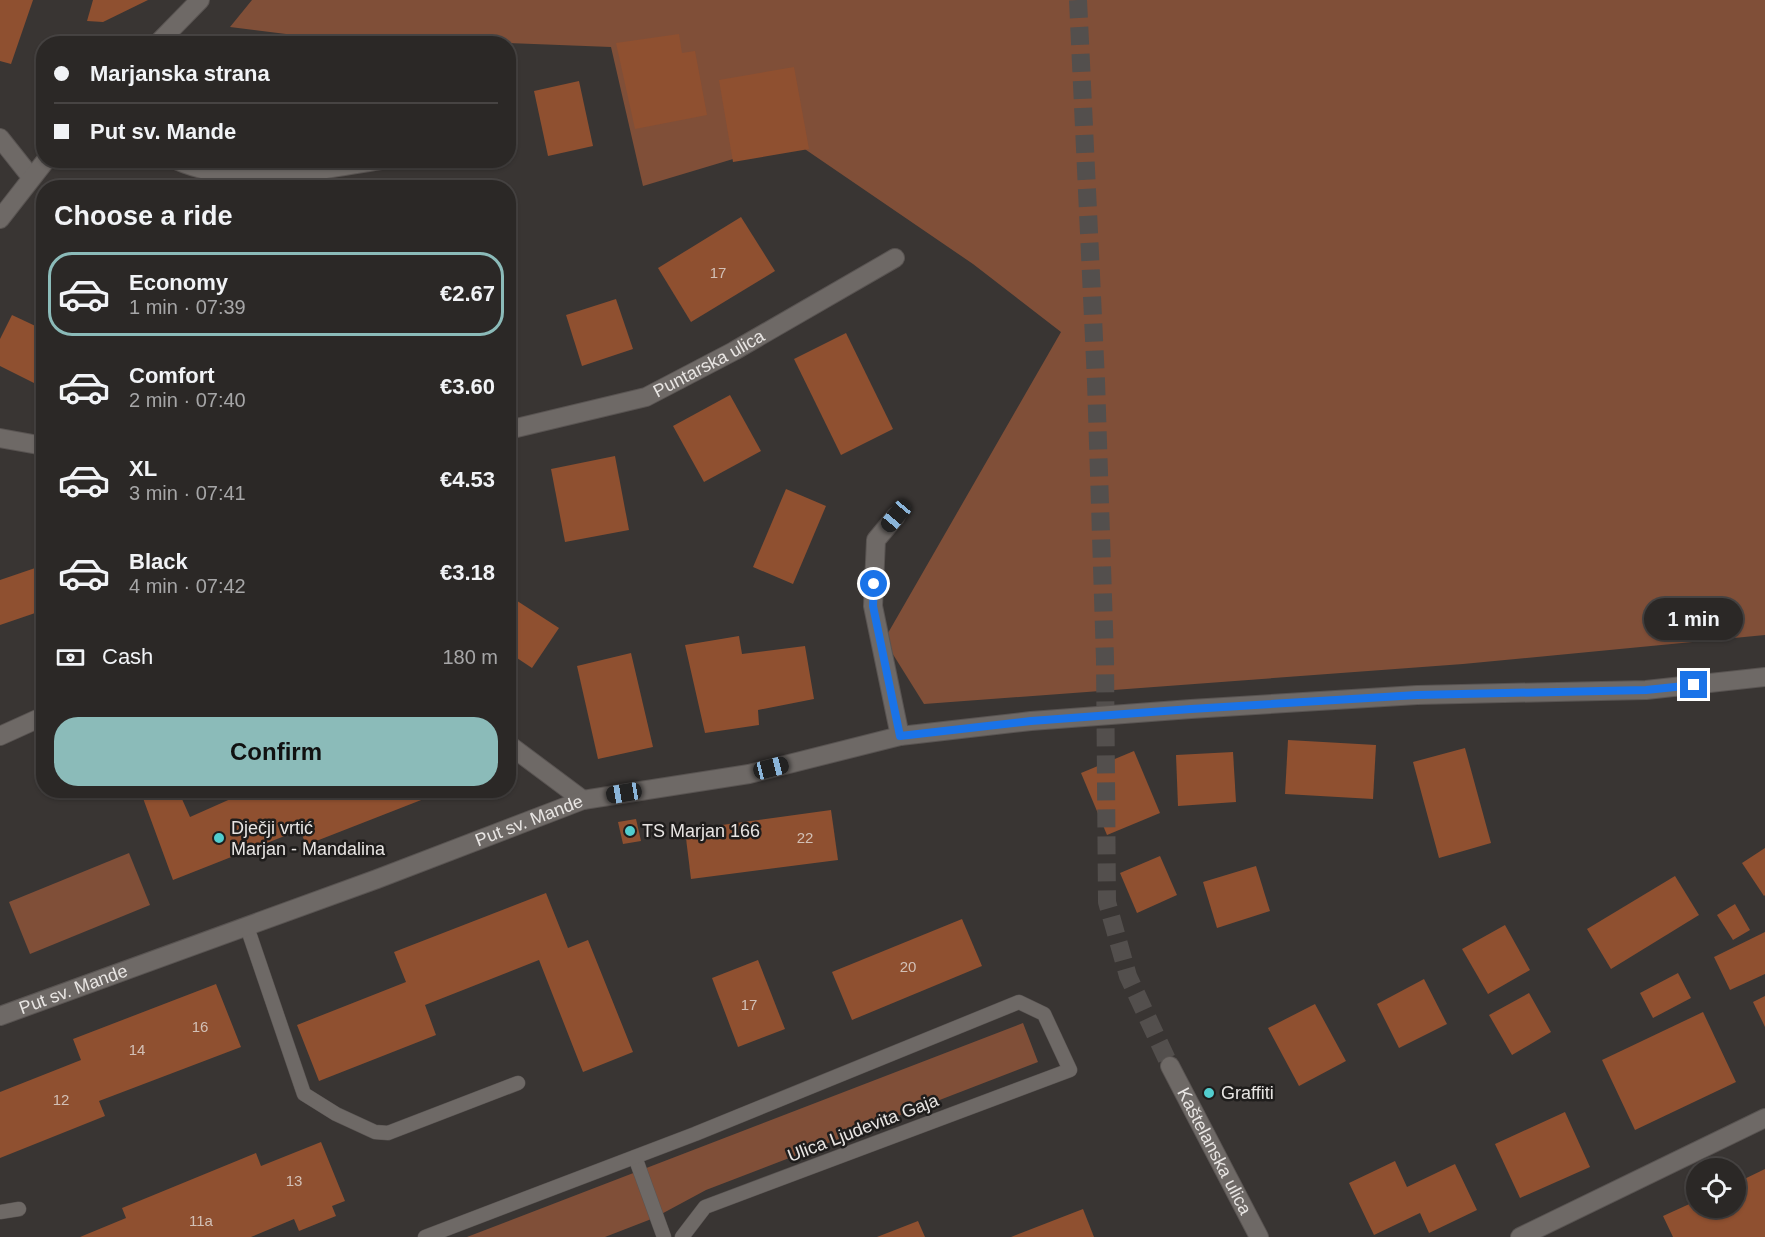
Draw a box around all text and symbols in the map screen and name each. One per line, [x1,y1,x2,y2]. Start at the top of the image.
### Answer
text: Marjanska strana [90,61,270,86]
text: Put sv. Mande [90,119,236,144]
text: Choose a ride [54,201,233,231]
house number: 17 [710,264,726,281]
icon: car [57,267,111,321]
text: Economy [129,270,228,295]
text: €2.67 [440,281,495,306]
text: 1 min · 07:39 [129,296,246,318]
street label: Puntarska ulica [650,325,769,401]
icon: car [57,360,111,414]
text: Comfort [129,363,215,388]
text: €3.60 [440,374,495,399]
text: 2 min · 07:40 [129,389,246,411]
icon: car [57,453,111,507]
text: XL [129,456,157,481]
text: €4.53 [440,467,495,492]
text: 3 min · 07:41 [129,482,246,504]
car [878,496,914,536]
icon: car [57,546,111,600]
text: Black [129,549,188,574]
text: €3.18 [440,560,495,585]
route start [860,570,887,597]
text: 4 min · 07:42 [129,575,246,597]
callout: 1 min [1644,598,1744,640]
text: 1 min [1667,608,1720,630]
icon: cash [54,641,87,674]
text: Cash [102,644,153,669]
text: 180 m [442,646,498,668]
route end [1680,671,1707,698]
button: Confirm [54,717,498,786]
car [751,755,791,781]
car [605,781,643,805]
street label: Put sv. Mande [472,791,586,850]
place label: Dječji vrtić Marjan - Mandalina [231,818,386,859]
place label: TS Marjan 166 [642,821,760,841]
marker: TS Marjan 166 [623,824,637,838]
house number: 22 [797,829,813,846]
marker: Dječji vrtić Marjan - Mandalina [212,831,226,845]
house number: 20 [900,958,916,975]
street label: Put sv. Mande [16,961,130,1018]
house number: 17 [741,996,757,1013]
house number: 16 [192,1018,208,1035]
house number: 14 [129,1041,145,1058]
place label: Graffiti [1221,1083,1274,1103]
street label: Kaštelanska ulica [1173,1084,1256,1219]
marker: Graffiti [1202,1086,1216,1100]
street label: Ulica Ljudevita Gaja [785,1090,942,1166]
house number: 12 [53,1091,69,1108]
map controls [1686,1158,1746,1218]
button: locate [1686,1158,1746,1218]
house number: 13 [286,1172,302,1189]
house number: 11a [189,1212,214,1229]

